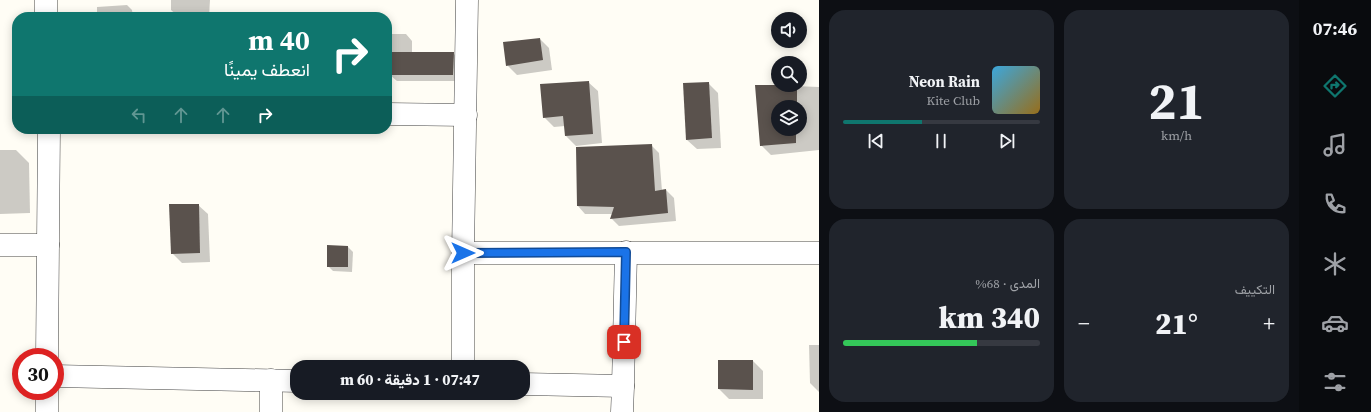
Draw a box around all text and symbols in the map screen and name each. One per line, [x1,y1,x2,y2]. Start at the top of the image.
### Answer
map controls [771,12,807,136]
button: sound [771,12,807,48]
text: 07:46 [1313,16,1357,41]
text: 40 m [248,21,310,59]
icon: right [324,28,376,80]
button: search [771,56,807,92]
text: انعطف يمينًا [224,57,310,82]
text: 21 [1148,65,1205,136]
text: Neon Rain [909,71,980,92]
icon: directions [1321,72,1349,100]
text: Kite Club [927,92,980,109]
button: layers [771,100,807,136]
icon: left [128,104,150,126]
icon: ahead [170,104,192,126]
icon: ahead [212,104,234,126]
icon: right [254,104,276,126]
text: km/h [1161,127,1192,144]
icon: previous [865,130,887,152]
icon: pause [930,130,952,152]
icon: next [996,130,1018,152]
icon: music [1321,131,1349,159]
icon: phone [1321,190,1349,218]
position arrow [442,232,484,274]
icon: climate [1321,250,1349,278]
text: المدى · 68% [975,275,1040,292]
text: التكييف [1235,281,1275,298]
text: 340 km [939,297,1040,338]
text: 21° [1155,303,1198,344]
text: − [1078,308,1090,338]
text: + [1263,308,1275,338]
icon: car [1321,309,1349,337]
pin [607,325,641,359]
icon: arrive [613,331,635,353]
speed limit sign: 30 [12,348,64,400]
icon: filters [1321,368,1349,396]
text: 07:47 · 1 دقيقة · 60 m [340,369,480,390]

